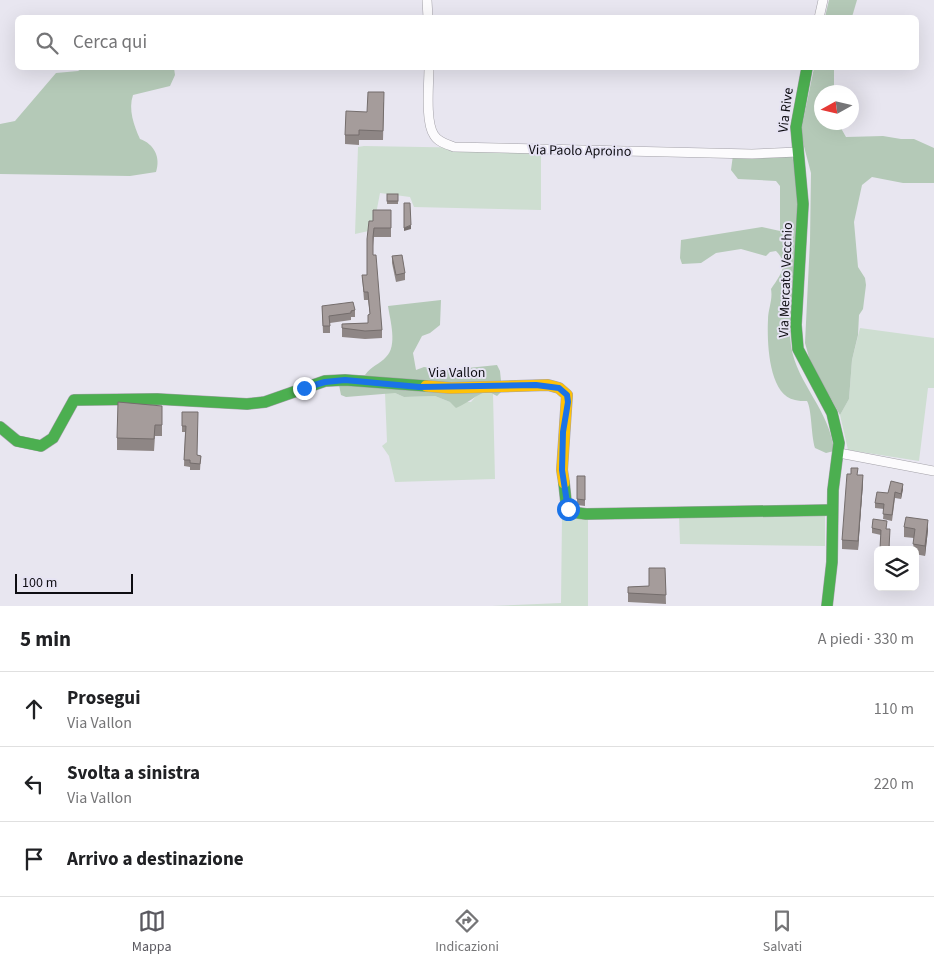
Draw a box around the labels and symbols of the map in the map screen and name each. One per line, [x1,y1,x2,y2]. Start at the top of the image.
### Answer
north arrow [814,85,859,130]
street label: Via Rive [773,86,799,134]
street label: Via Paolo Aproino [528,140,632,162]
street label: Via Mercato Vecchio [774,222,798,338]
street label: Via Vallon [429,363,485,383]
route end [293,377,316,400]
route start [557,498,580,521]
scale bar [15,571,132,594]

